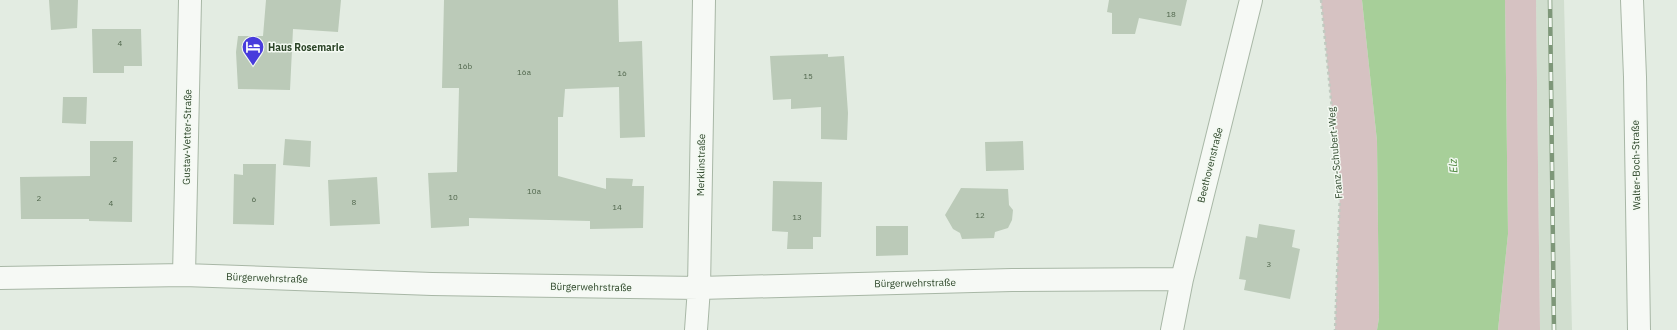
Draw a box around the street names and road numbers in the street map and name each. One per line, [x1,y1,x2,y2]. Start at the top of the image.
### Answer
street label: Gustav-Vetter-Straße [180,88,194,185]
street label: Franz-Schubert-Weg [1324,106,1345,199]
street label: Walter-Boch-Straße [1629,119,1643,210]
street label: Beethovenstraße [1194,125,1226,204]
street label: Merklinstraße [694,133,708,196]
street label: Bürgerwehrstraße [226,270,309,286]
street label: Bürgerwehrstraße [874,276,956,290]
street label: Bürgerwehrstraße [550,280,632,294]

